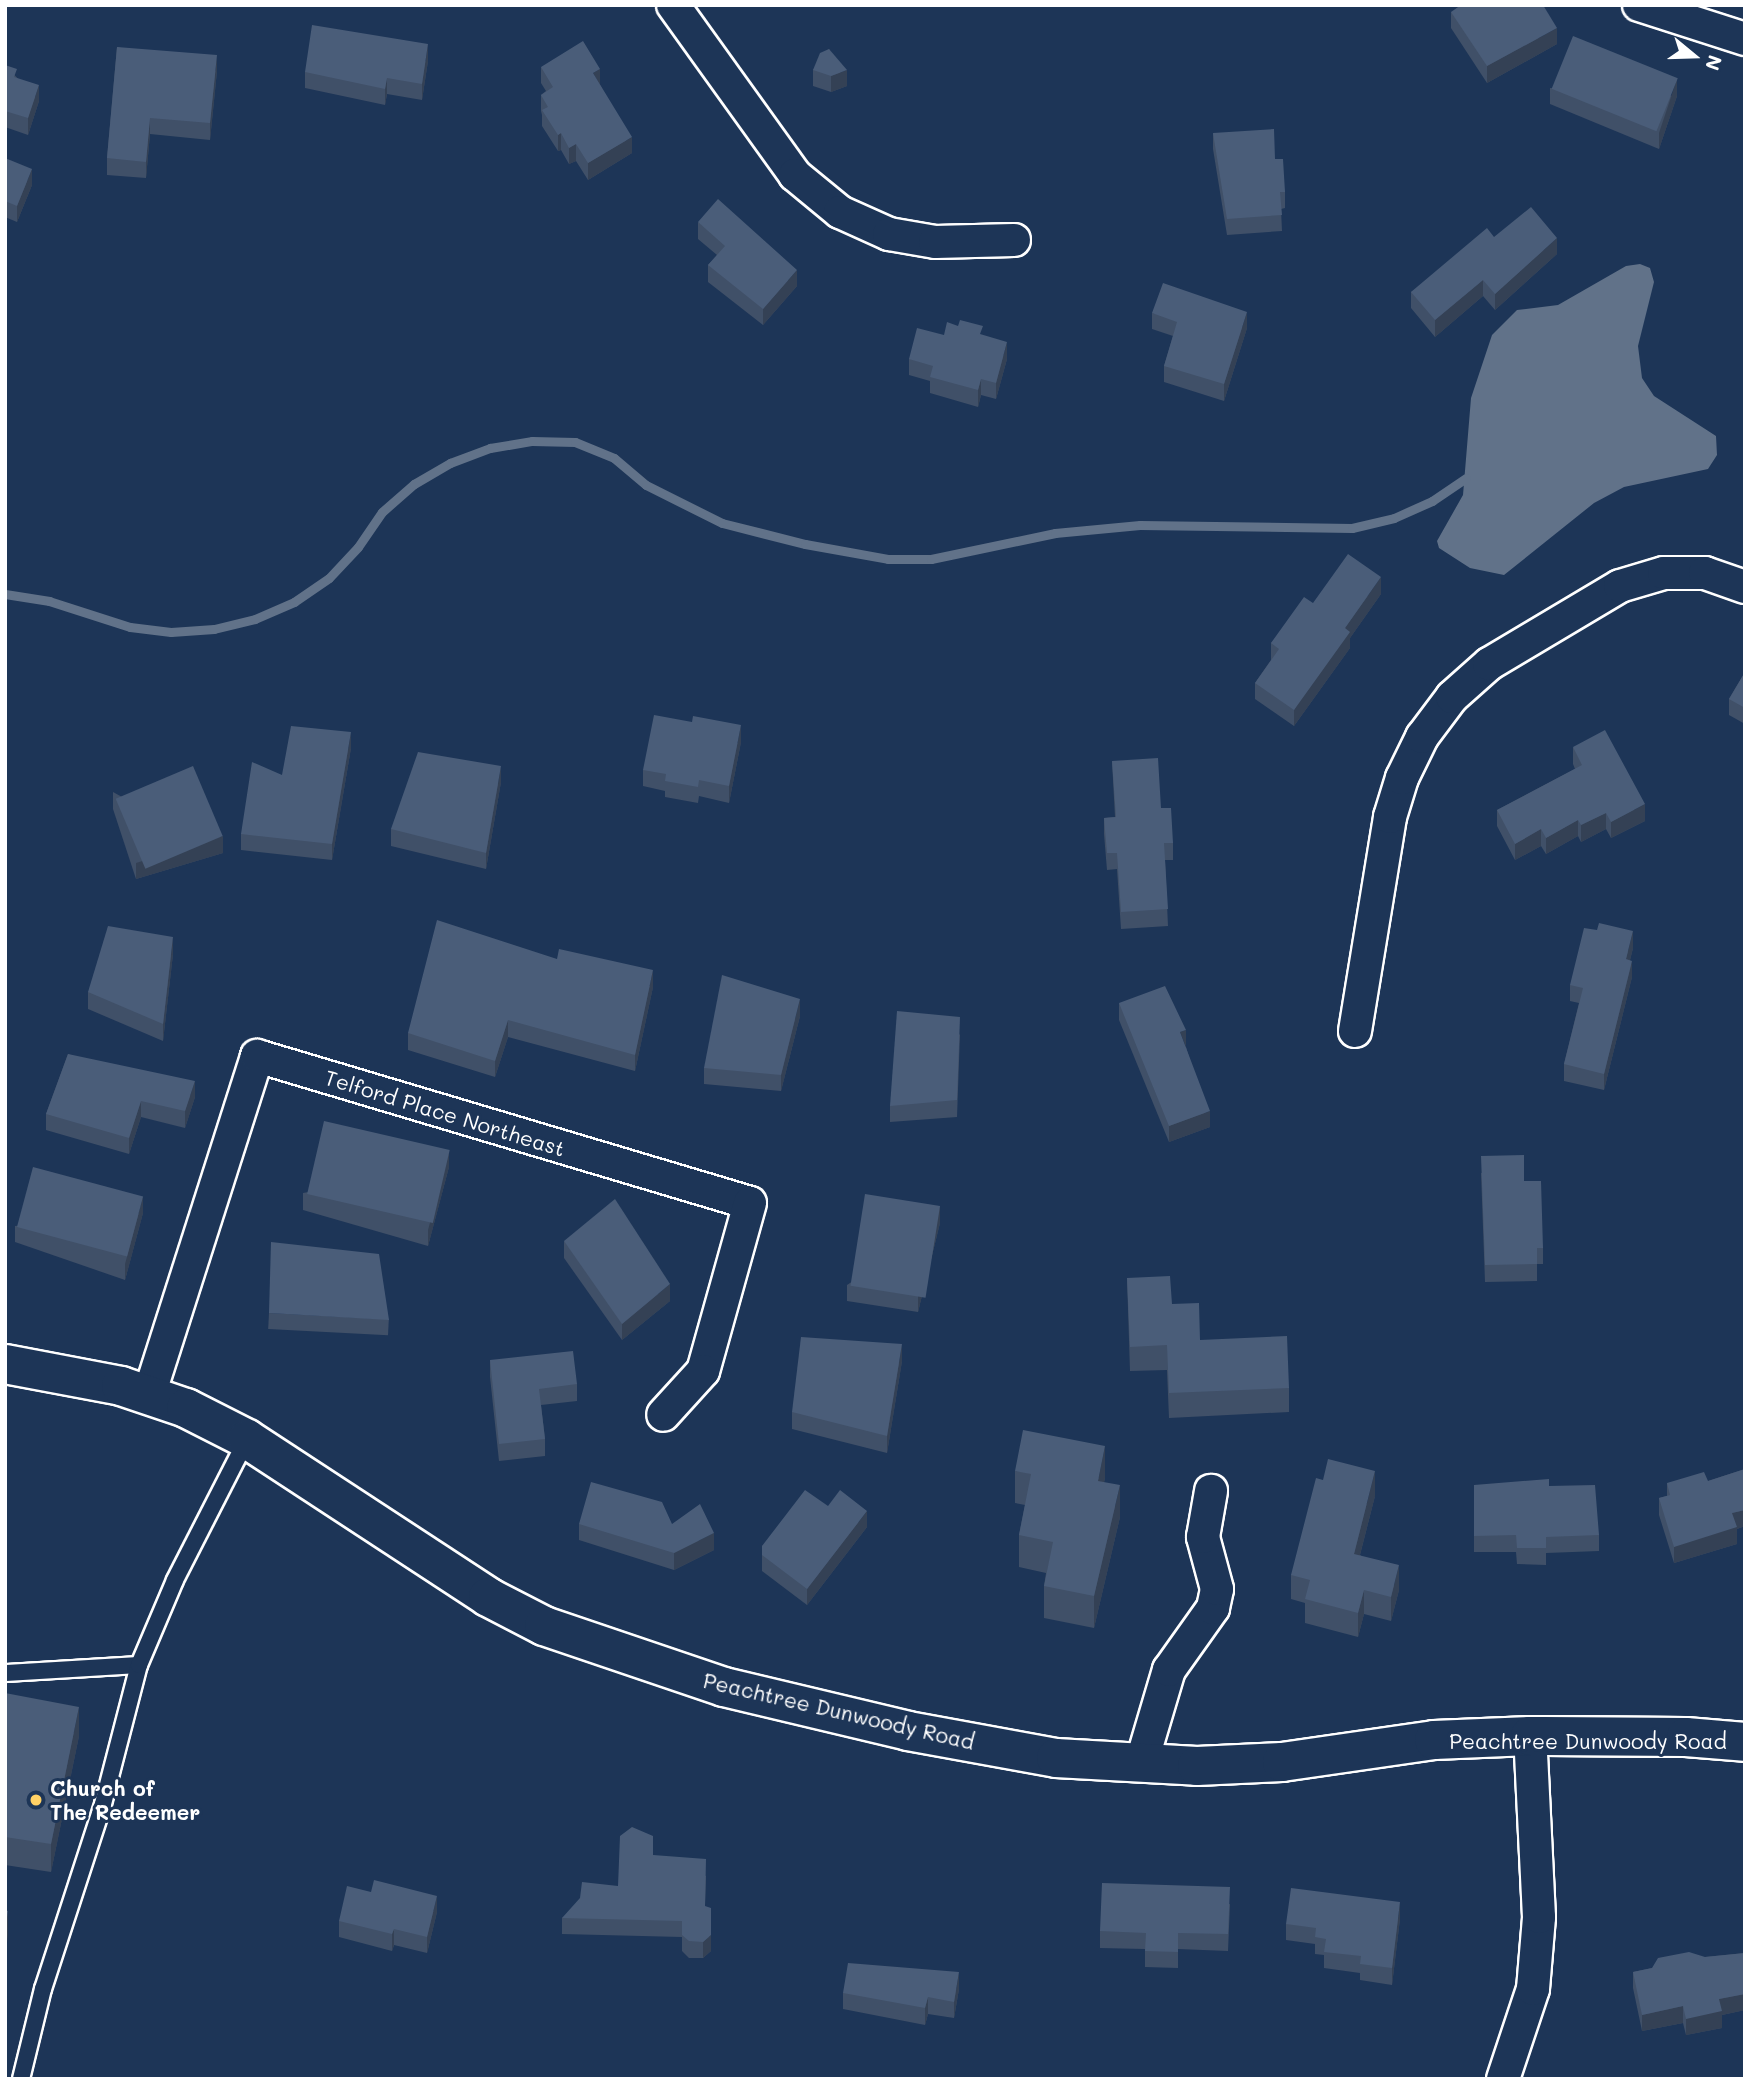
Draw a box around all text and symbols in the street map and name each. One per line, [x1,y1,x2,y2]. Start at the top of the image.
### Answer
north arrow [1659,21,1729,91]
text: N [1700,52,1728,74]
street label: Telford Place Northeast [322,1064,568,1162]
street label: Peachtree Dunwoody Road [701,1667,977,1755]
street label: Peachtree Dunwoody Road [1449,1728,1727,1754]
place label: Church of The Redeemer [50,1775,200,1825]
marker: Church of The Redeemer [28,1792,44,1808]

